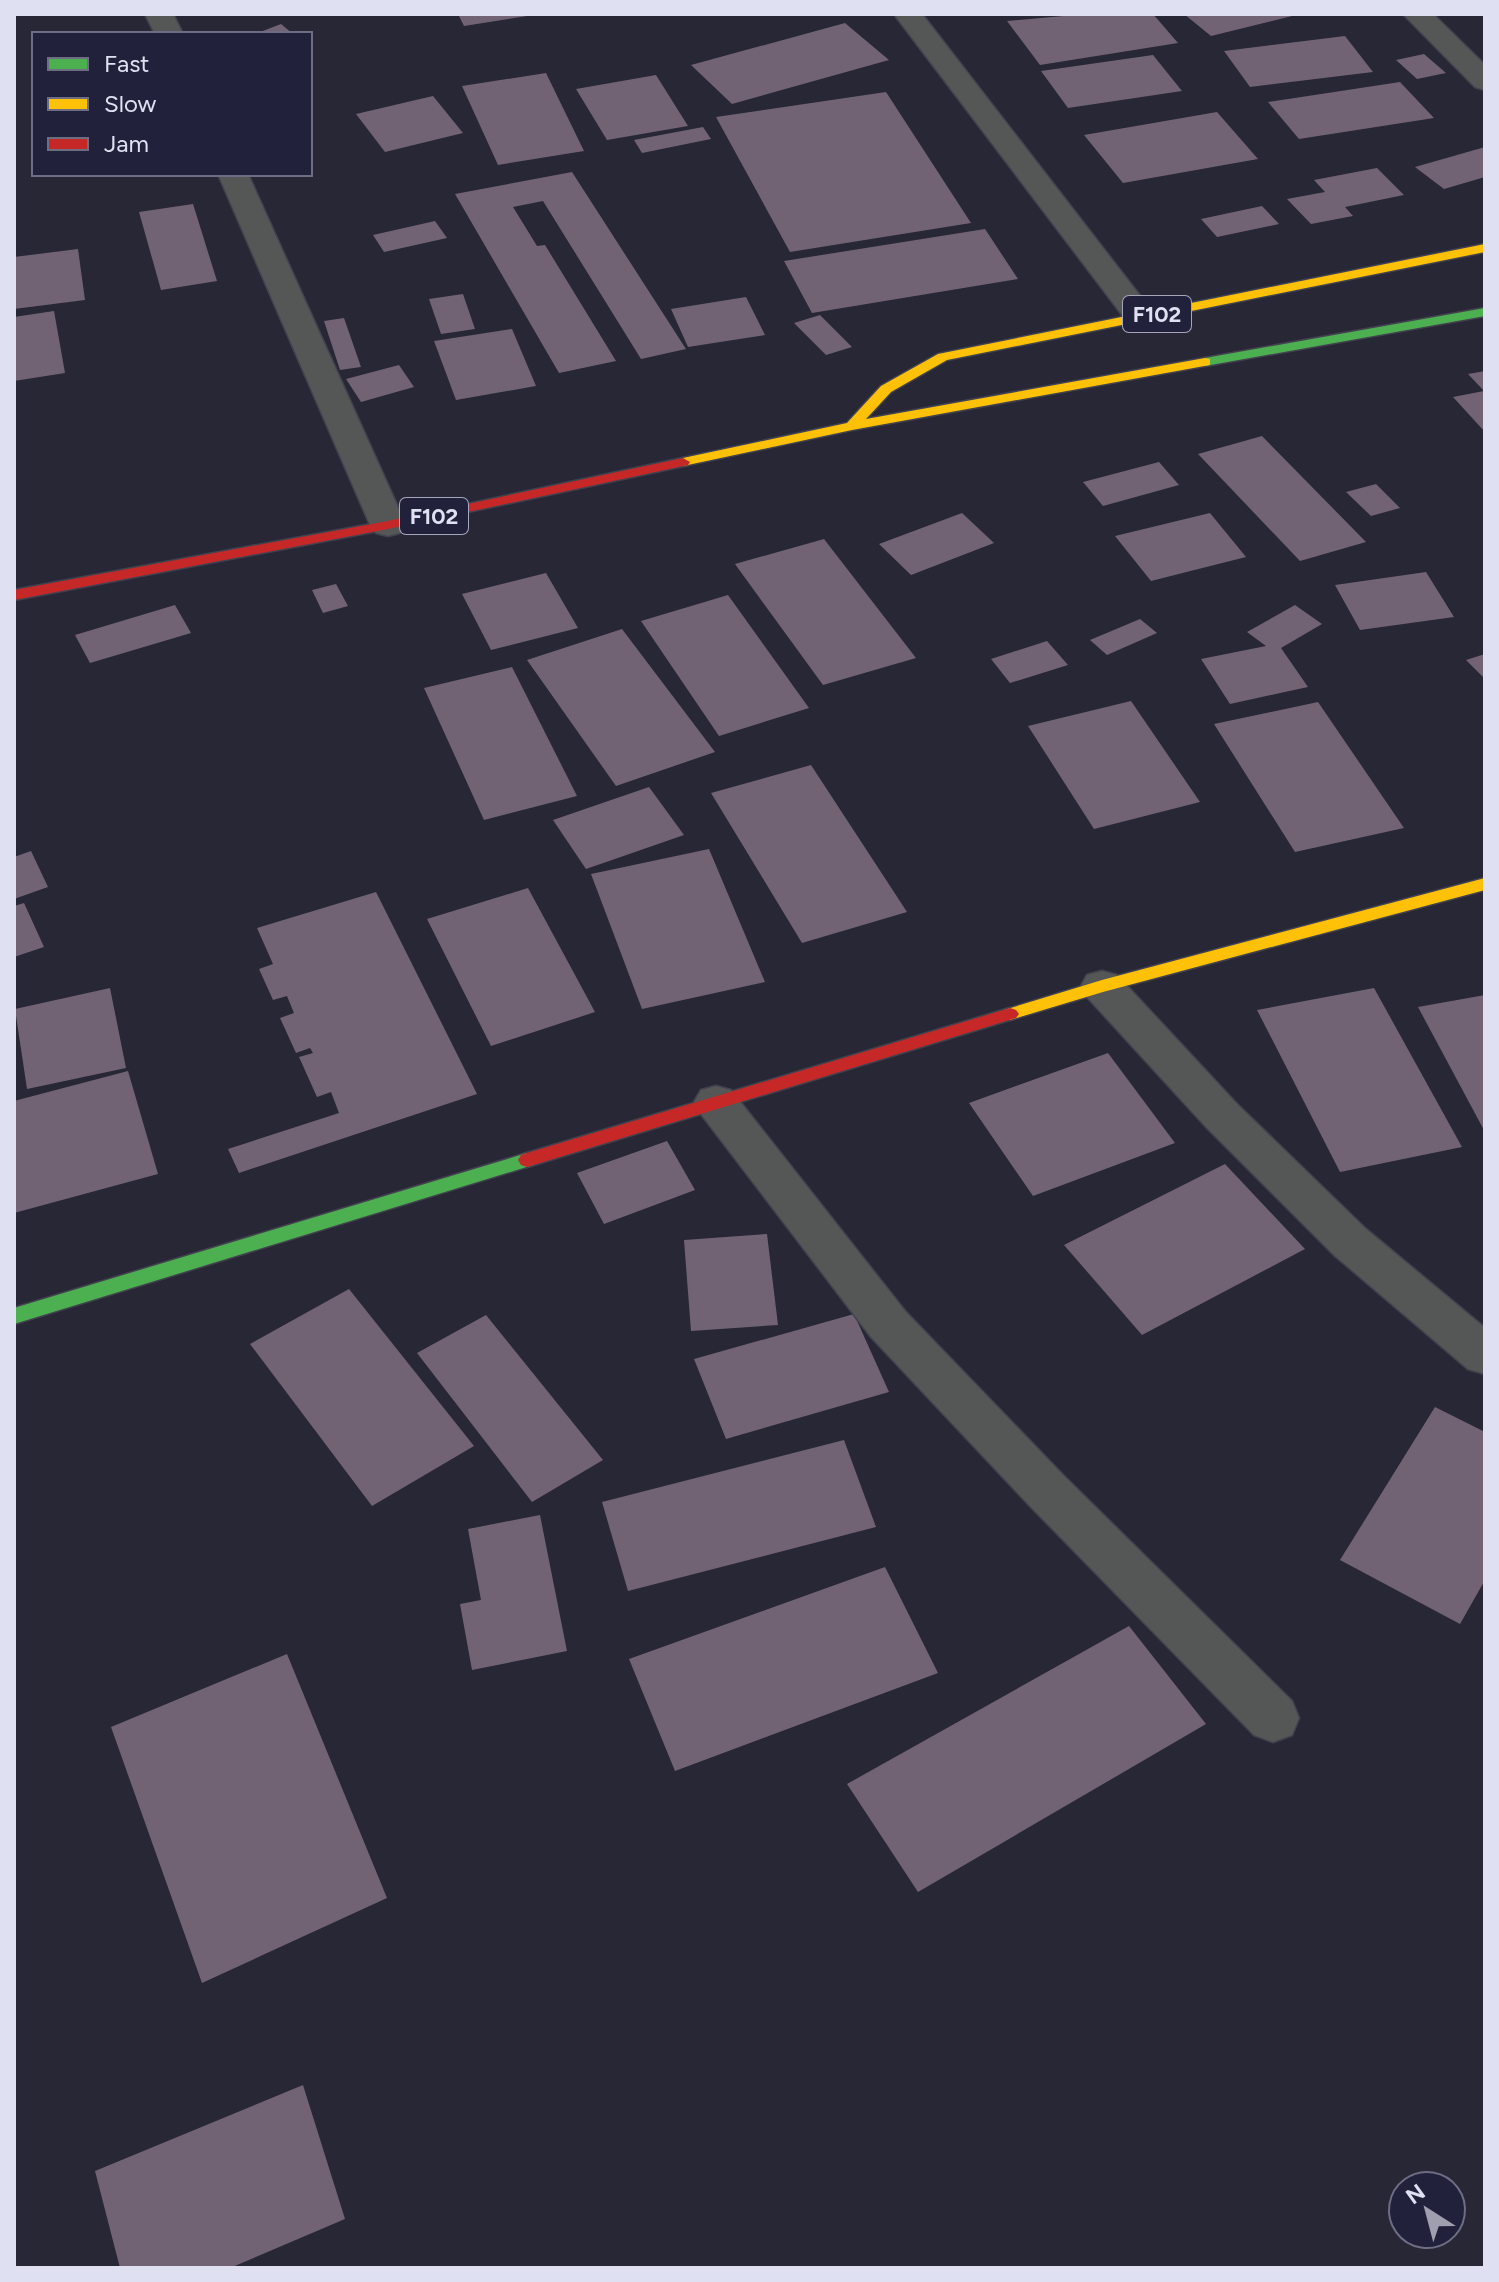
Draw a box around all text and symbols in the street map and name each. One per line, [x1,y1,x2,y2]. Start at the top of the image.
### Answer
legend [32,32,312,176]
text: Fast [104,49,149,78]
text: Slow [104,89,157,118]
text: Jam [104,129,149,158]
road number: F102 [1123,296,1191,332]
road number: F102 [400,498,468,534]
north arrow [1387,2170,1467,2250]
text: N [1401,2178,1430,2210]

